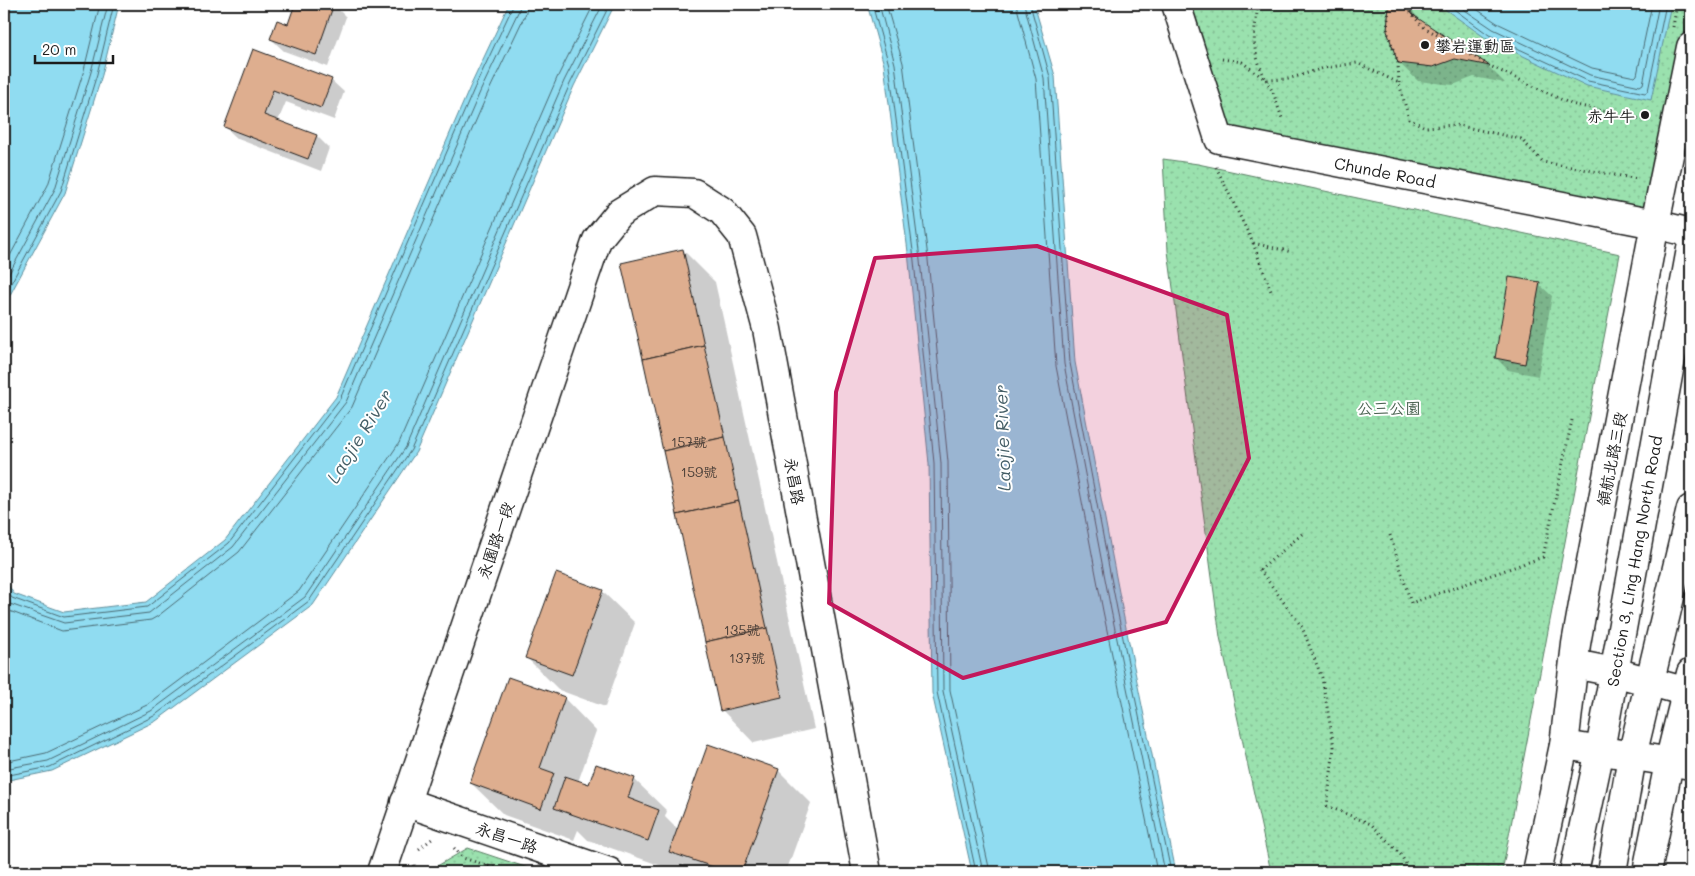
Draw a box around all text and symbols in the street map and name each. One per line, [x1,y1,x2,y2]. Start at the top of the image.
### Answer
scale bar [35,32,112,64]
place label: 攀岩運動區 [1435,35,1515,56]
text: 20 m [42,39,76,59]
marker: 攀岩運動區 [1419,39,1431,51]
place label: 赤牛牛 [1587,105,1635,126]
marker: 赤牛牛 [1639,109,1651,121]
street label: Chunde Road [1332,152,1438,192]
water label: Laojie River [321,384,397,488]
water label: Laojie River [988,384,1016,492]
park label: 公三公園 [1357,397,1421,418]
street label: 領航北路三段 [1592,410,1630,508]
house number: 157號 [671,432,707,451]
street label: Section 3, Ling Hang North Road [1602,434,1666,688]
street label: 永昌路 [780,456,810,506]
house number: 159號 [681,462,717,481]
street label: 永園路一段 [472,499,518,581]
house number: 135號 [724,620,760,639]
house number: 137號 [729,648,765,667]
street label: 永昌一路 [473,817,541,857]

